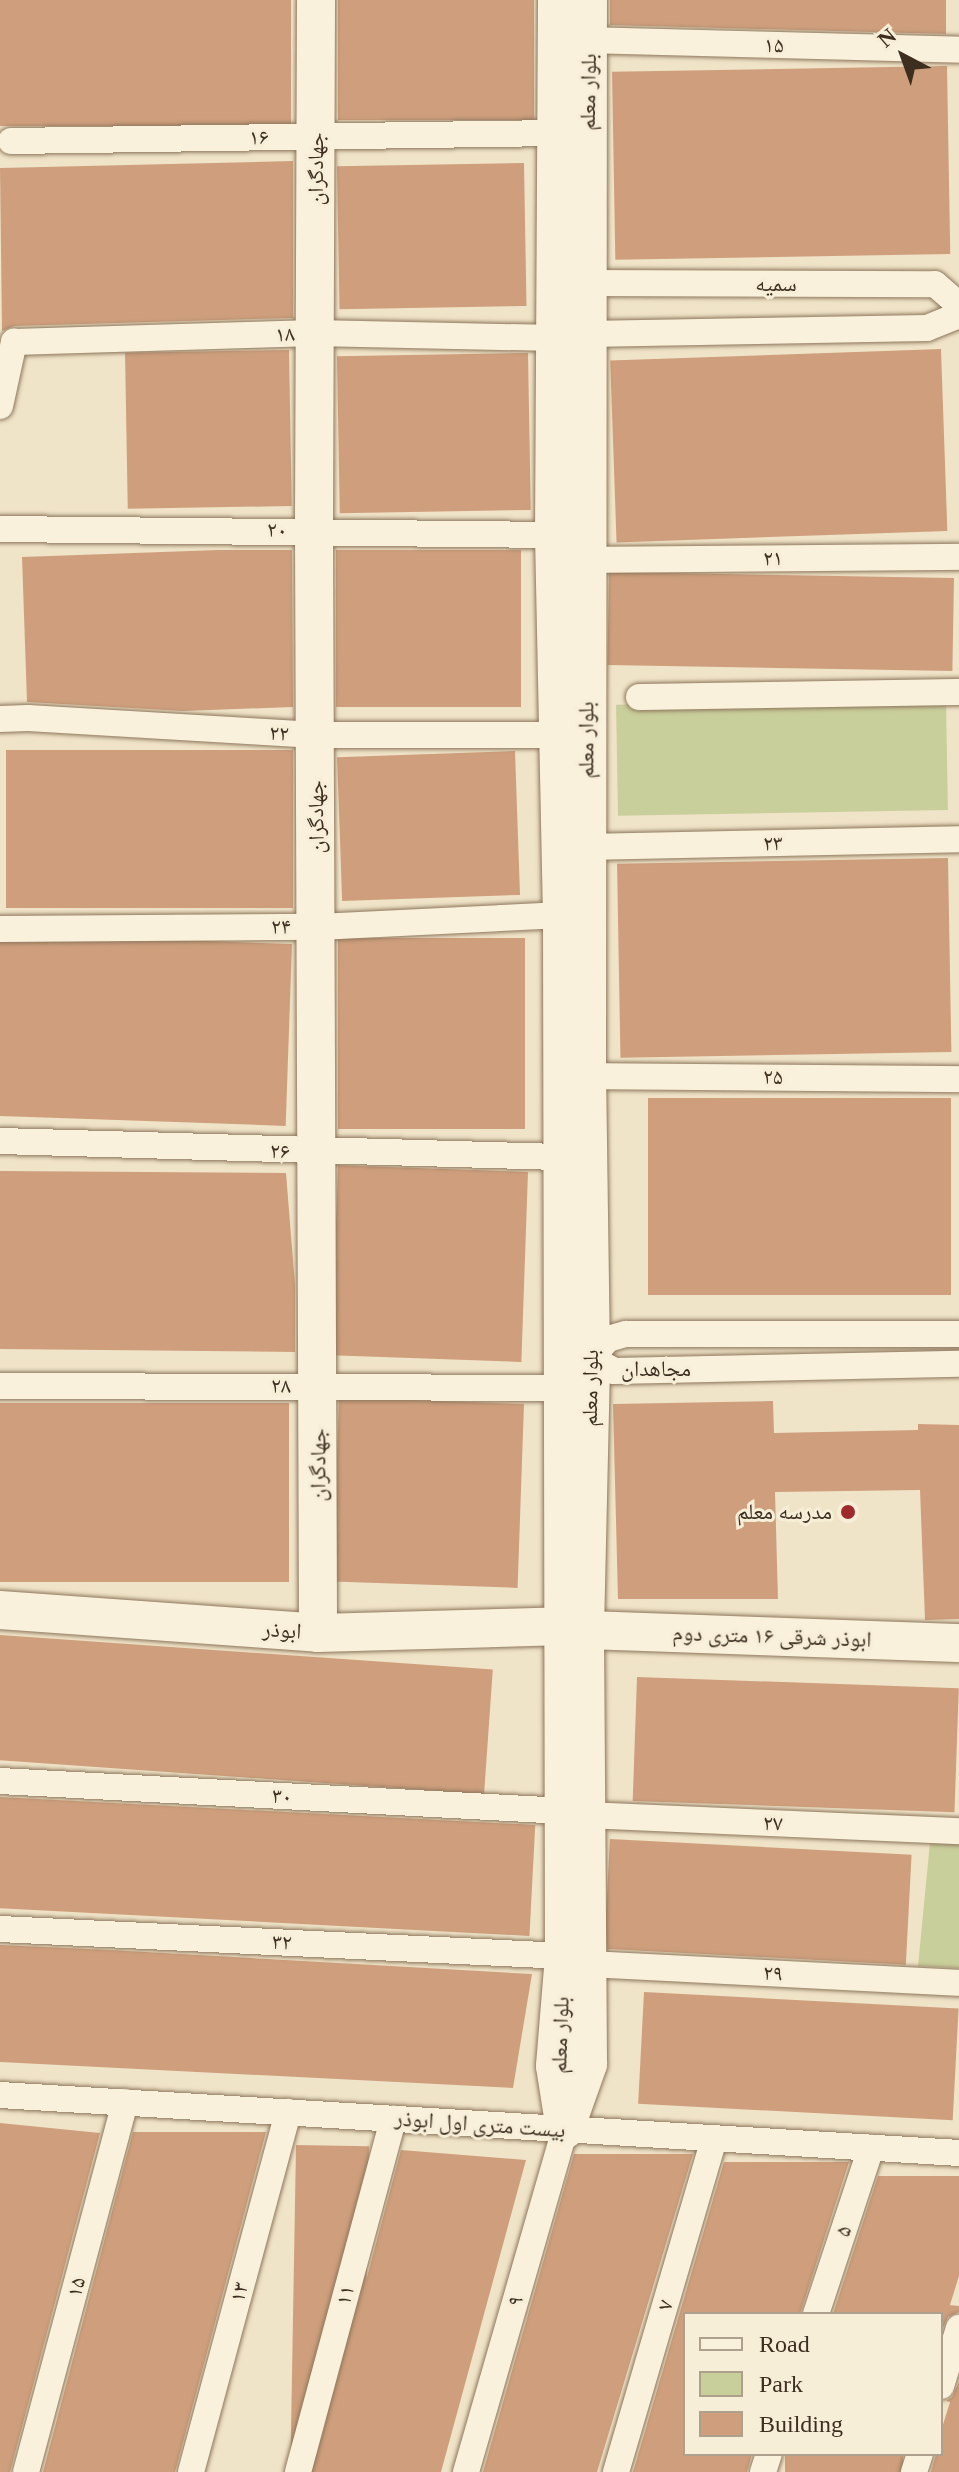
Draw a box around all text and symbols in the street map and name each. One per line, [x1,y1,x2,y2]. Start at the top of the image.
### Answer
north arrow [863,16,943,96]
text: N [873,23,901,52]
street label: ۱۵ [764,31,784,59]
street label: بلوار معلم [574,53,602,131]
street label: ۱۶ [249,124,269,150]
street label: جهادگران [303,132,329,206]
street label: سمیه [755,271,797,297]
street label: ۱۸ [275,320,295,348]
street label: ۲۰ [267,517,287,543]
street label: ۲۱ [763,545,783,571]
street label: بلوار معلم [573,701,599,779]
street label: ۲۲ [268,719,290,747]
street label: جهادگران [302,780,330,854]
street label: ۲۳ [763,830,783,856]
street label: ۲۴ [271,914,291,940]
street label: ۲۵ [763,1064,783,1090]
street label: ۲۶ [270,1137,290,1165]
street label: بلوار معلم [576,1349,604,1427]
street label: مجاهدان [621,1356,691,1382]
street label: ۲۸ [271,1373,291,1399]
street label: جهادگران [305,1428,331,1502]
place label: مدرسه معلم [737,1499,832,1525]
marker: مدرسه معلم [839,1503,857,1521]
street label: ابوذر [262,1615,302,1645]
street label: ابوذر شرقی ۱۶ متری دوم [672,1619,872,1653]
street label: ۳۰ [271,1782,293,1810]
street label: ۲۷ [763,1809,783,1837]
street label: ۳۲ [271,1928,293,1956]
street label: ۲۹ [762,1959,784,1987]
street label: بلوار معلم [545,1996,575,2074]
street label: بیست متری اول ابوذر [394,2105,566,2143]
street label: ۵ [829,2222,857,2240]
street label: ۱۵ [61,2274,91,2300]
street label: ۱۳ [224,2279,254,2305]
street label: ۱۱ [330,2282,360,2308]
street label: ۹ [501,2293,529,2309]
street label: ۷ [651,2297,679,2313]
legend [683,2312,943,2456]
text: Road [759,2331,810,2357]
text: Park [759,2371,803,2397]
text: Building [759,2411,843,2437]

